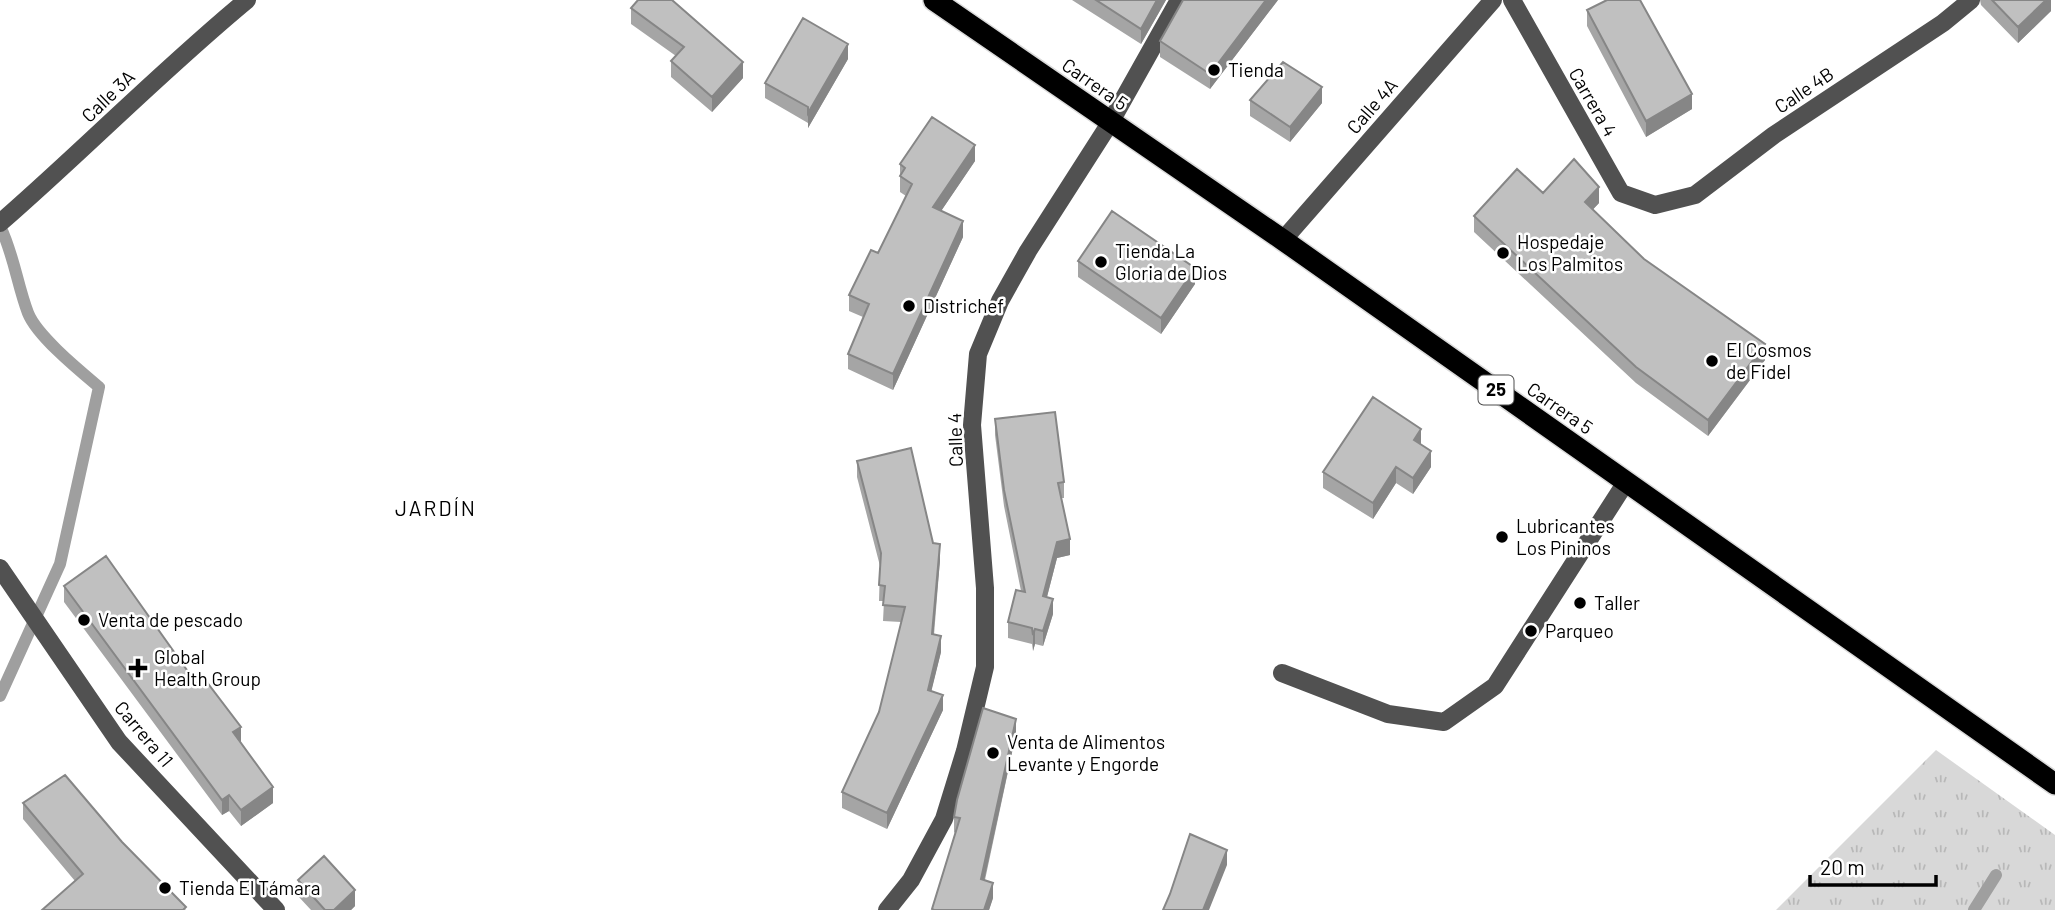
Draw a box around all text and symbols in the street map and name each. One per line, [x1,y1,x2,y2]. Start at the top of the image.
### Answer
street label: Carrera 5 [1058,53,1133,115]
place label: Tienda [1228,58,1284,81]
marker: Tienda [1206,62,1222,78]
street label: Calle 4B [1770,62,1838,118]
street label: Carrera 4 [1565,63,1622,140]
street label: Calle 3A [76,65,139,127]
street label: Calle 4A [1341,73,1402,138]
place label: Hospedaje Los Palmitos [1517,230,1623,275]
place label: Tienda La Gloria de Dios [1115,239,1227,284]
marker: Hospedaje Los Palmitos [1495,245,1511,261]
marker: Tienda La Gloria de Dios [1093,254,1109,270]
place label: Districhef [923,294,1004,317]
marker: Districhef [901,298,917,314]
place label: El Cosmos de Fidel [1726,338,1812,383]
marker: El Cosmos de Fidel [1704,353,1720,369]
road number: 25 [1478,376,1514,404]
street label: Carrera 5 [1523,377,1598,439]
street label: Calle 4 [942,413,967,468]
district label: JARDÍN [395,495,477,520]
place label: Lubricantes Los Pininos [1516,514,1615,559]
marker: Lubricantes Los Pininos [1494,529,1510,545]
place label: Taller [1594,591,1640,614]
marker: Taller [1572,595,1588,611]
place label: Venta de pescado [98,608,243,631]
marker: Venta de pescado [76,612,92,628]
place label: Parqueo [1545,619,1614,642]
marker: Parqueo [1523,623,1539,639]
place label: Global Health Group [154,645,261,690]
marker: Global Health Group [128,658,148,678]
street label: Carrera 11 [110,696,178,771]
place label: Venta de Alimentos Levante y Engorde [1007,730,1165,775]
marker: Venta de Alimentos Levante y Engorde [985,745,1001,761]
scale bar [1810,844,1936,888]
text: 20 m [1820,854,1865,879]
place label: Tienda El Támara [179,876,320,899]
marker: Tienda El Támara [157,880,173,896]

